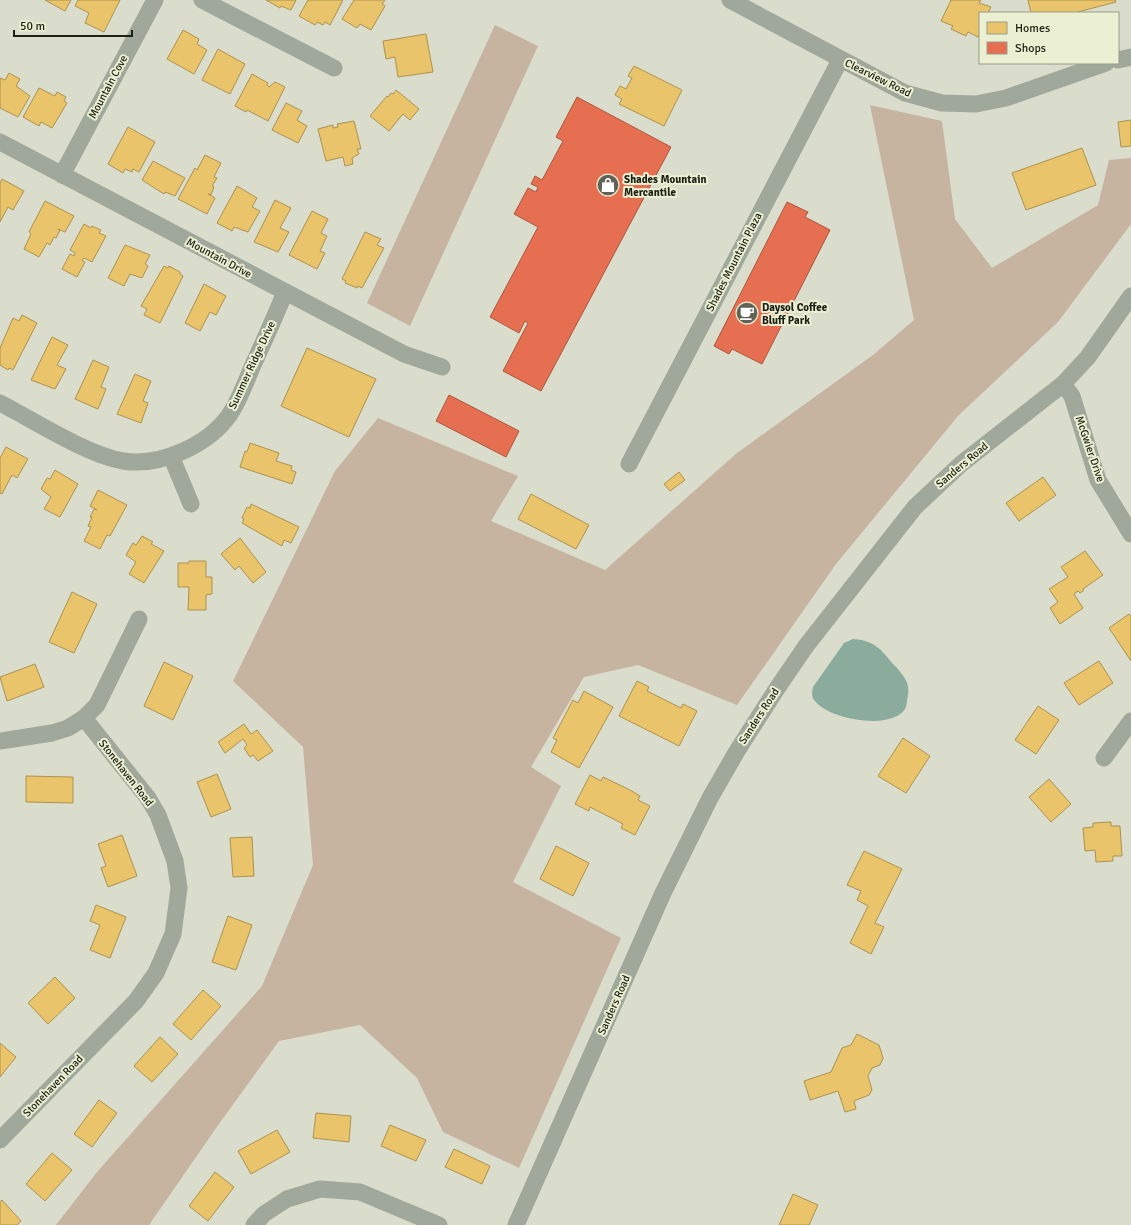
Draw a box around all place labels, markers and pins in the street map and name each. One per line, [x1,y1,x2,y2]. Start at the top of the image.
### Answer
shop icon: Shades Mountain Mercantile [595,172,621,198]
place label: Shades Mountain Mercantile [624,173,706,199]
cafe icon: Daysol Coffee Bluff Park [734,300,760,326]
place label: Daysol Coffee Bluff Park [762,301,828,327]

